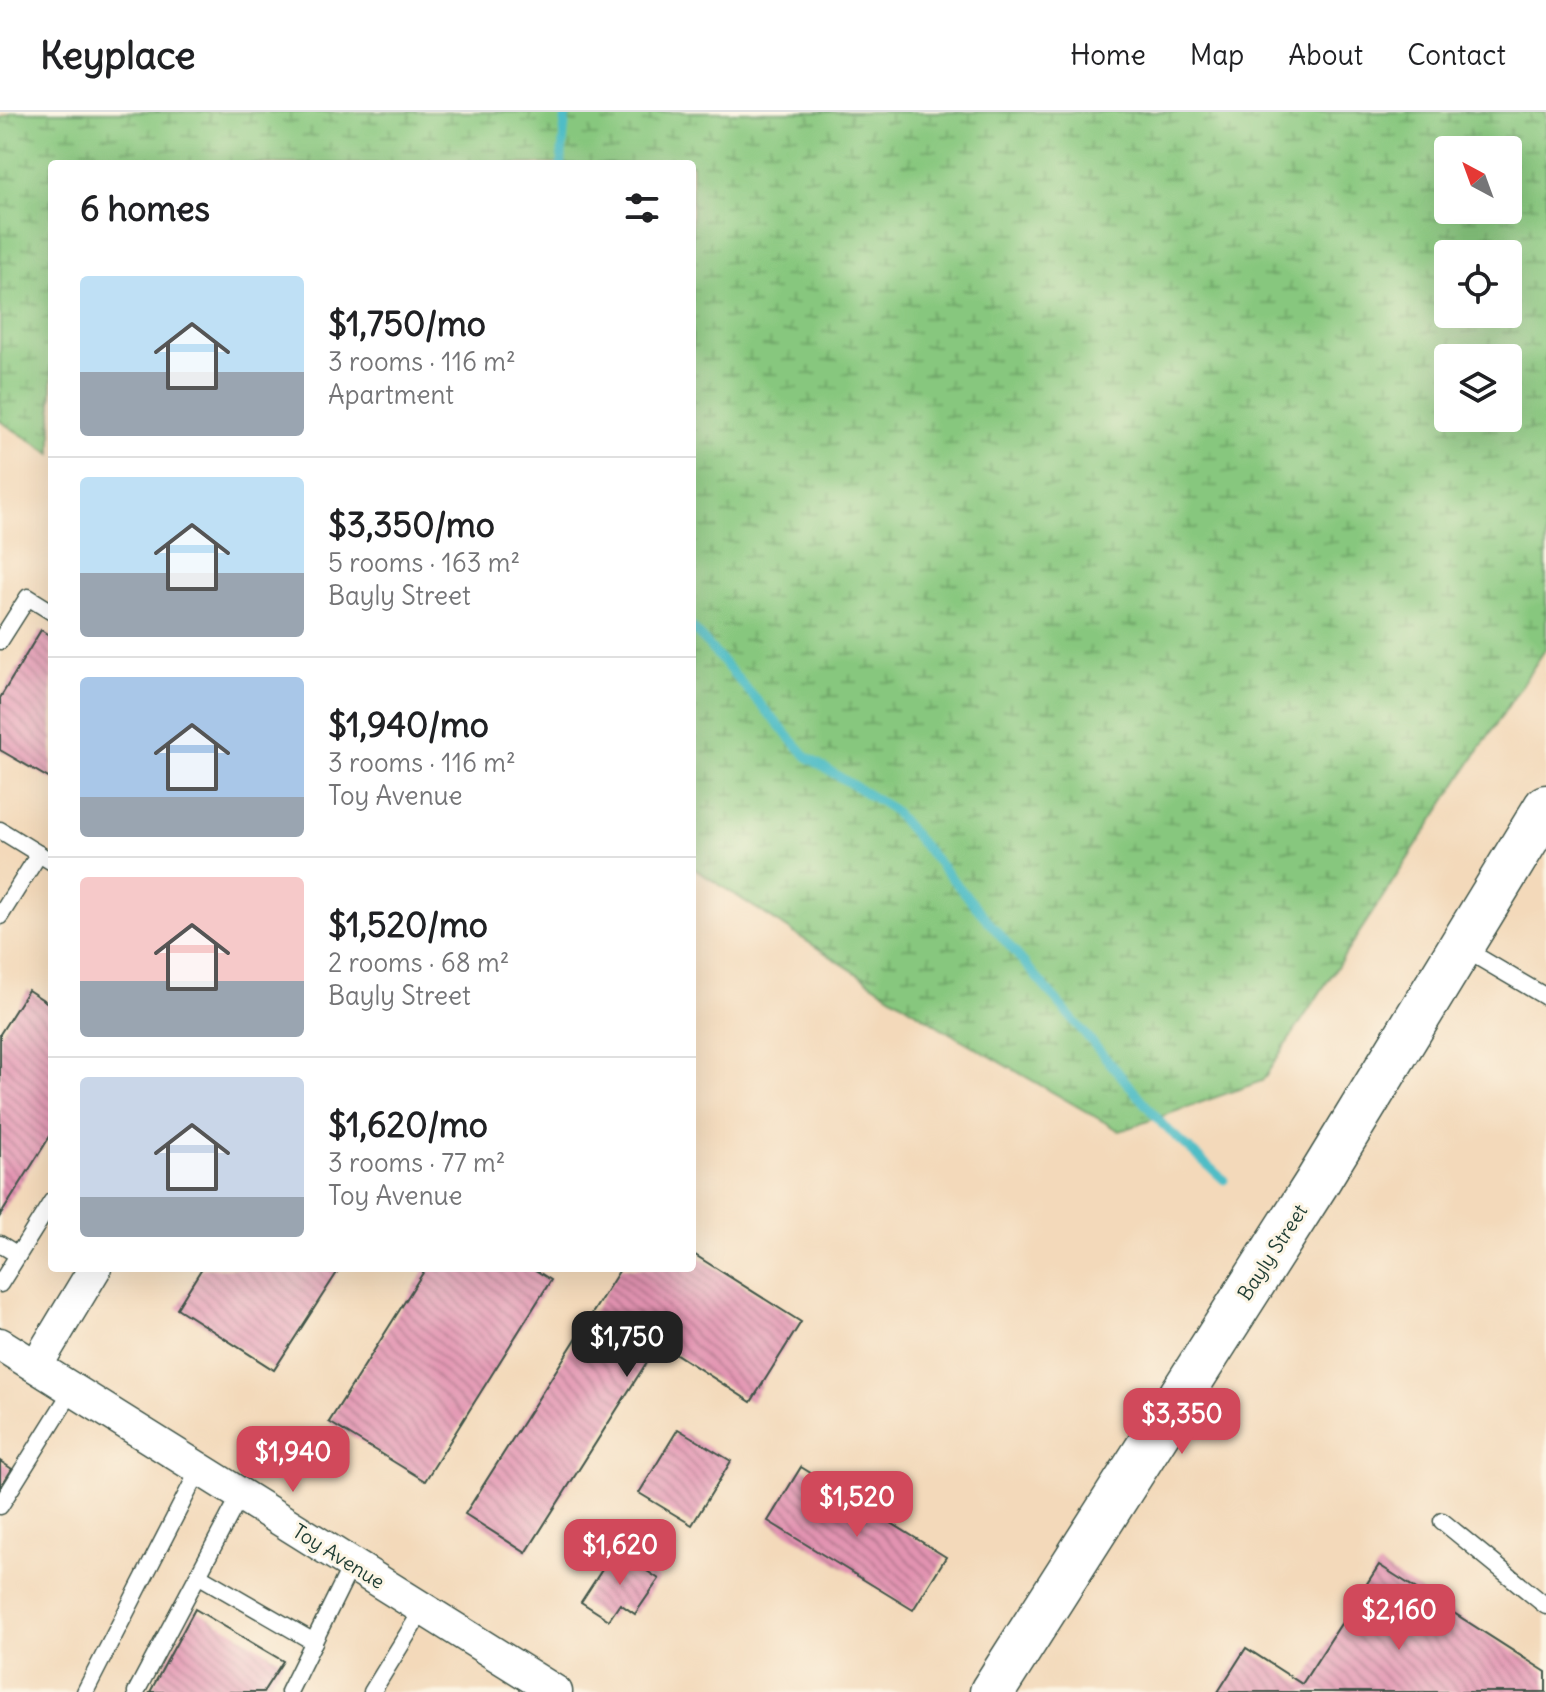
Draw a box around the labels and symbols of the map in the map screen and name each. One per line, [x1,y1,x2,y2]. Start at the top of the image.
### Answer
north arrow [1434,136,1522,224]
street label: Bayly Street [1232,1199,1313,1305]
pin: $1,750 [562,1311,692,1379]
pin: $3,350 [1117,1388,1247,1456]
pin: $1,940 [228,1426,358,1494]
pin: $1,520 [792,1471,922,1539]
street label: Toy Avenue [288,1518,390,1594]
pin: $1,620 [555,1519,685,1587]
pin: $2,160 [1334,1584,1464,1652]

